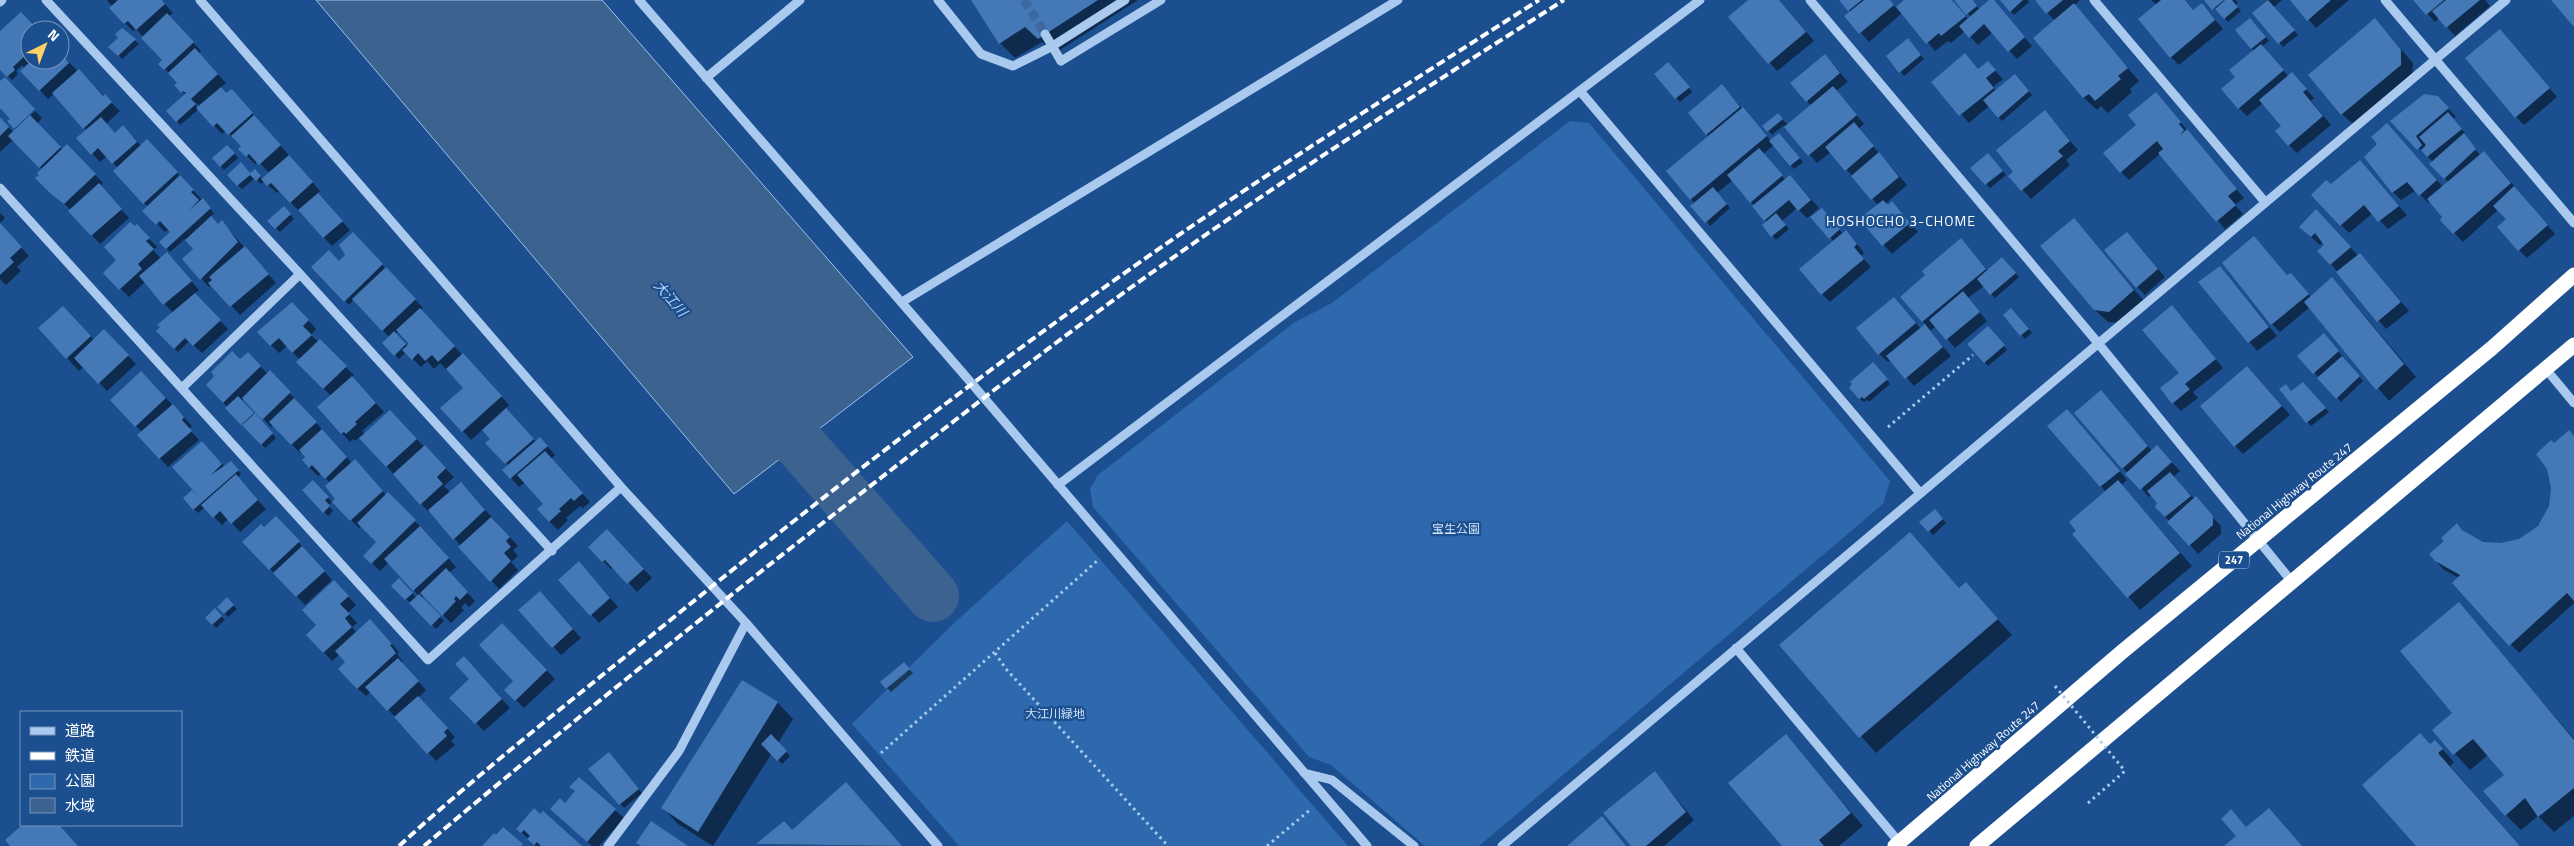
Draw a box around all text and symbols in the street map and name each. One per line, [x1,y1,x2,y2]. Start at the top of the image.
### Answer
north arrow [20,20,70,70]
text: N [43,24,65,46]
district label: HOSHOCHO 3-CHOME [1826,210,1976,231]
water label: 大江川 [649,275,694,322]
street label: National Highway Route 247 [2232,438,2356,544]
park label: 宝生公園 [1432,519,1480,538]
road number: 247 [2219,552,2249,568]
street label: National Highway Route 247 [1922,696,2044,806]
park label: 大江川緑地 [1025,704,1085,723]
legend [20,711,182,826]
text: 道路 [65,719,95,742]
text: 鉄道 [65,744,95,767]
text: 公園 [65,769,95,792]
text: 水域 [65,794,95,817]

